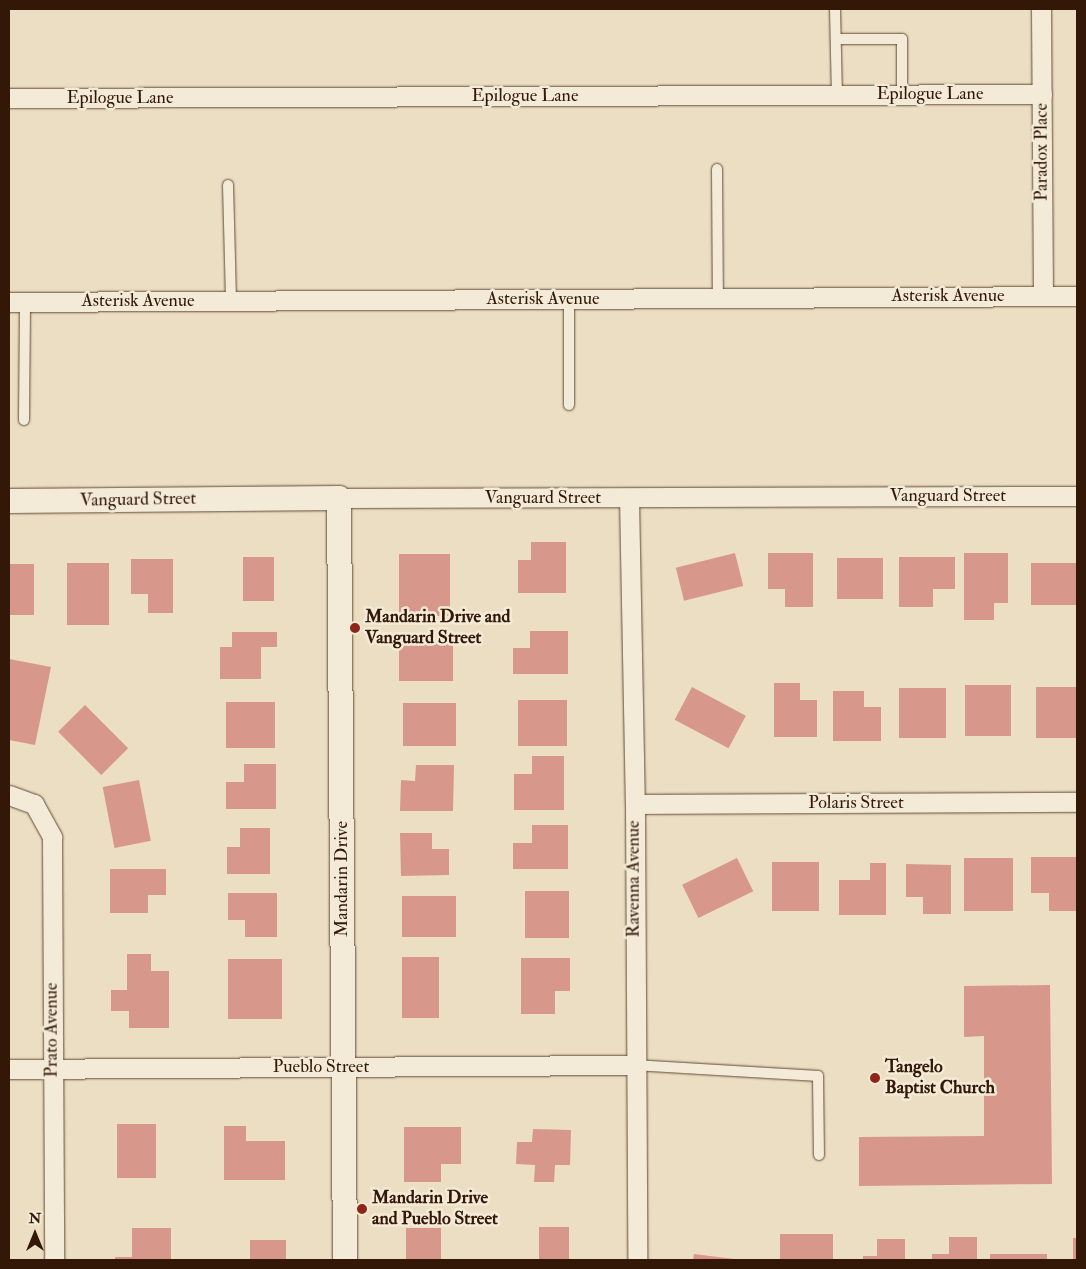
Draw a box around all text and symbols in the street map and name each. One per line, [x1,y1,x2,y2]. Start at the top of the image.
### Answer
street label: Epilogue Lane [877,83,983,105]
street label: Epilogue Lane [472,85,578,107]
street label: Epilogue Lane [67,87,173,109]
street label: Paradox Place [1031,103,1053,201]
street label: Asterisk Avenue [891,285,1005,307]
street label: Asterisk Avenue [486,288,600,310]
street label: Asterisk Avenue [81,290,195,312]
street label: Vanguard Street [890,485,1006,507]
street label: Vanguard Street [485,487,601,509]
street label: Vanguard Street [80,488,196,512]
place label: Mandarin Drive and Vanguard Street [365,607,510,650]
marker: Mandarin Drive and Vanguard Street [349,622,361,634]
street label: Polaris Street [808,792,904,814]
street label: Mandarin Drive [331,821,353,937]
street label: Ravenna Avenue [623,821,645,937]
street label: Prato Avenue [41,983,63,1077]
street label: Pueblo Street [273,1056,369,1078]
place label: Tangelo Baptist Church [885,1057,995,1100]
marker: Tangelo Baptist Church [869,1072,881,1084]
place label: Mandarin Drive and Pueblo Street [372,1188,498,1230]
marker: Mandarin Drive and Pueblo Street [356,1203,368,1215]
north arrow [10,1209,60,1259]
text: N [29,1210,41,1227]

